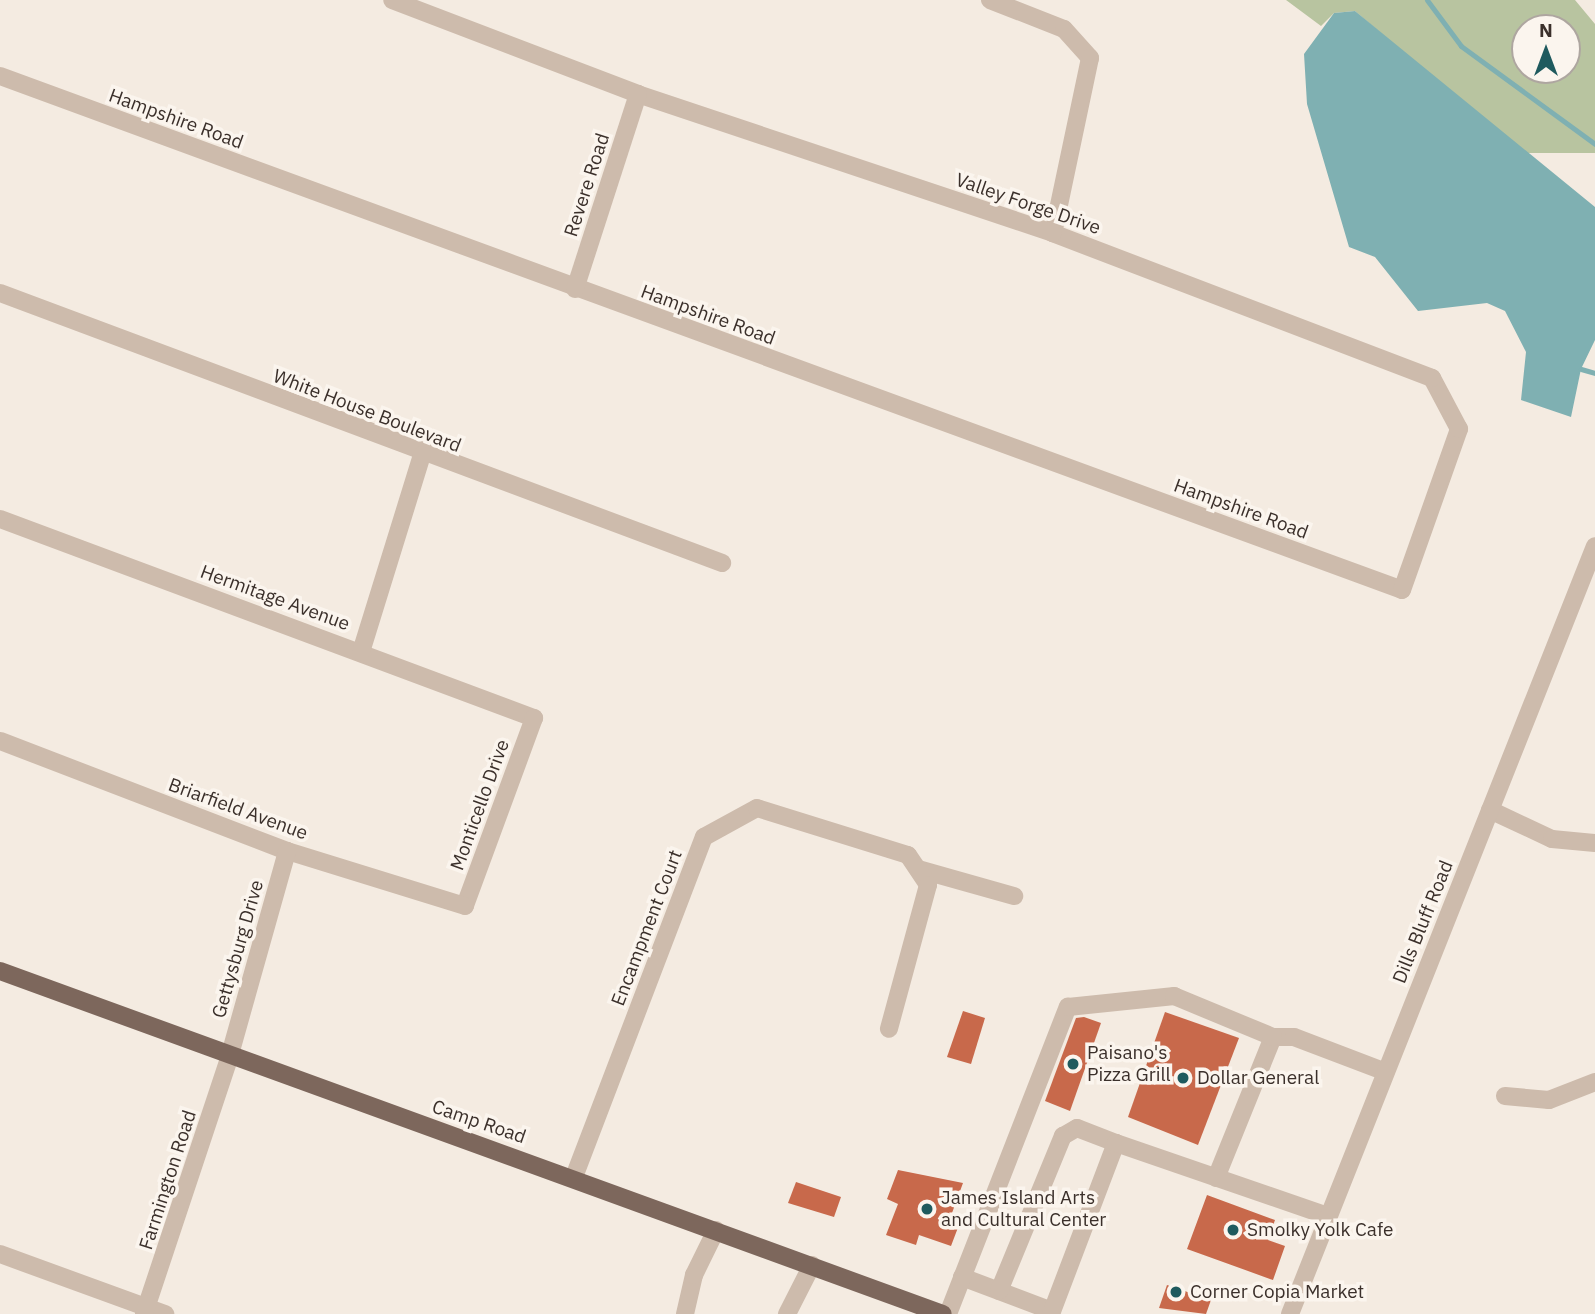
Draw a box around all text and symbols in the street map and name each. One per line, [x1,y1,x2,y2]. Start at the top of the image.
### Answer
north arrow [1511,14,1581,84]
text: N [1539,18,1553,42]
street label: Hampshire Road [106,84,246,154]
street label: Revere Road [560,130,614,240]
street label: Valley Forge Drive [952,168,1104,240]
street label: Hampshire Road [638,280,778,350]
street label: White House Boulevard [270,365,464,457]
street label: Hampshire Road [1171,474,1311,544]
street label: Hermitage Avenue [197,560,353,636]
street label: Monticello Drive [446,736,514,874]
street label: Briarfield Avenue [165,773,311,845]
street label: Encampment Court [607,847,687,1009]
street label: Dills Bluff Road [1388,857,1458,987]
street label: Gettysburg Drive [207,877,269,1021]
place label: Paisano's Pizza Grill [1087,1042,1171,1086]
marker: Paisano's Pizza Grill [1065,1056,1081,1072]
place label: Dollar General [1197,1067,1319,1089]
marker: Dollar General [1175,1070,1191,1086]
street label: Camp Road [429,1095,529,1149]
street label: Farmington Road [135,1107,201,1253]
place label: James Island Arts and Cultural Center [941,1187,1106,1231]
marker: James Island Arts and Cultural Center [919,1201,935,1217]
place label: Smolky Yolk Cafe [1247,1219,1393,1241]
marker: Smolky Yolk Cafe [1225,1222,1241,1238]
place label: Corner Copia Market [1190,1281,1364,1303]
marker: Corner Copia Market [1168,1284,1184,1300]

